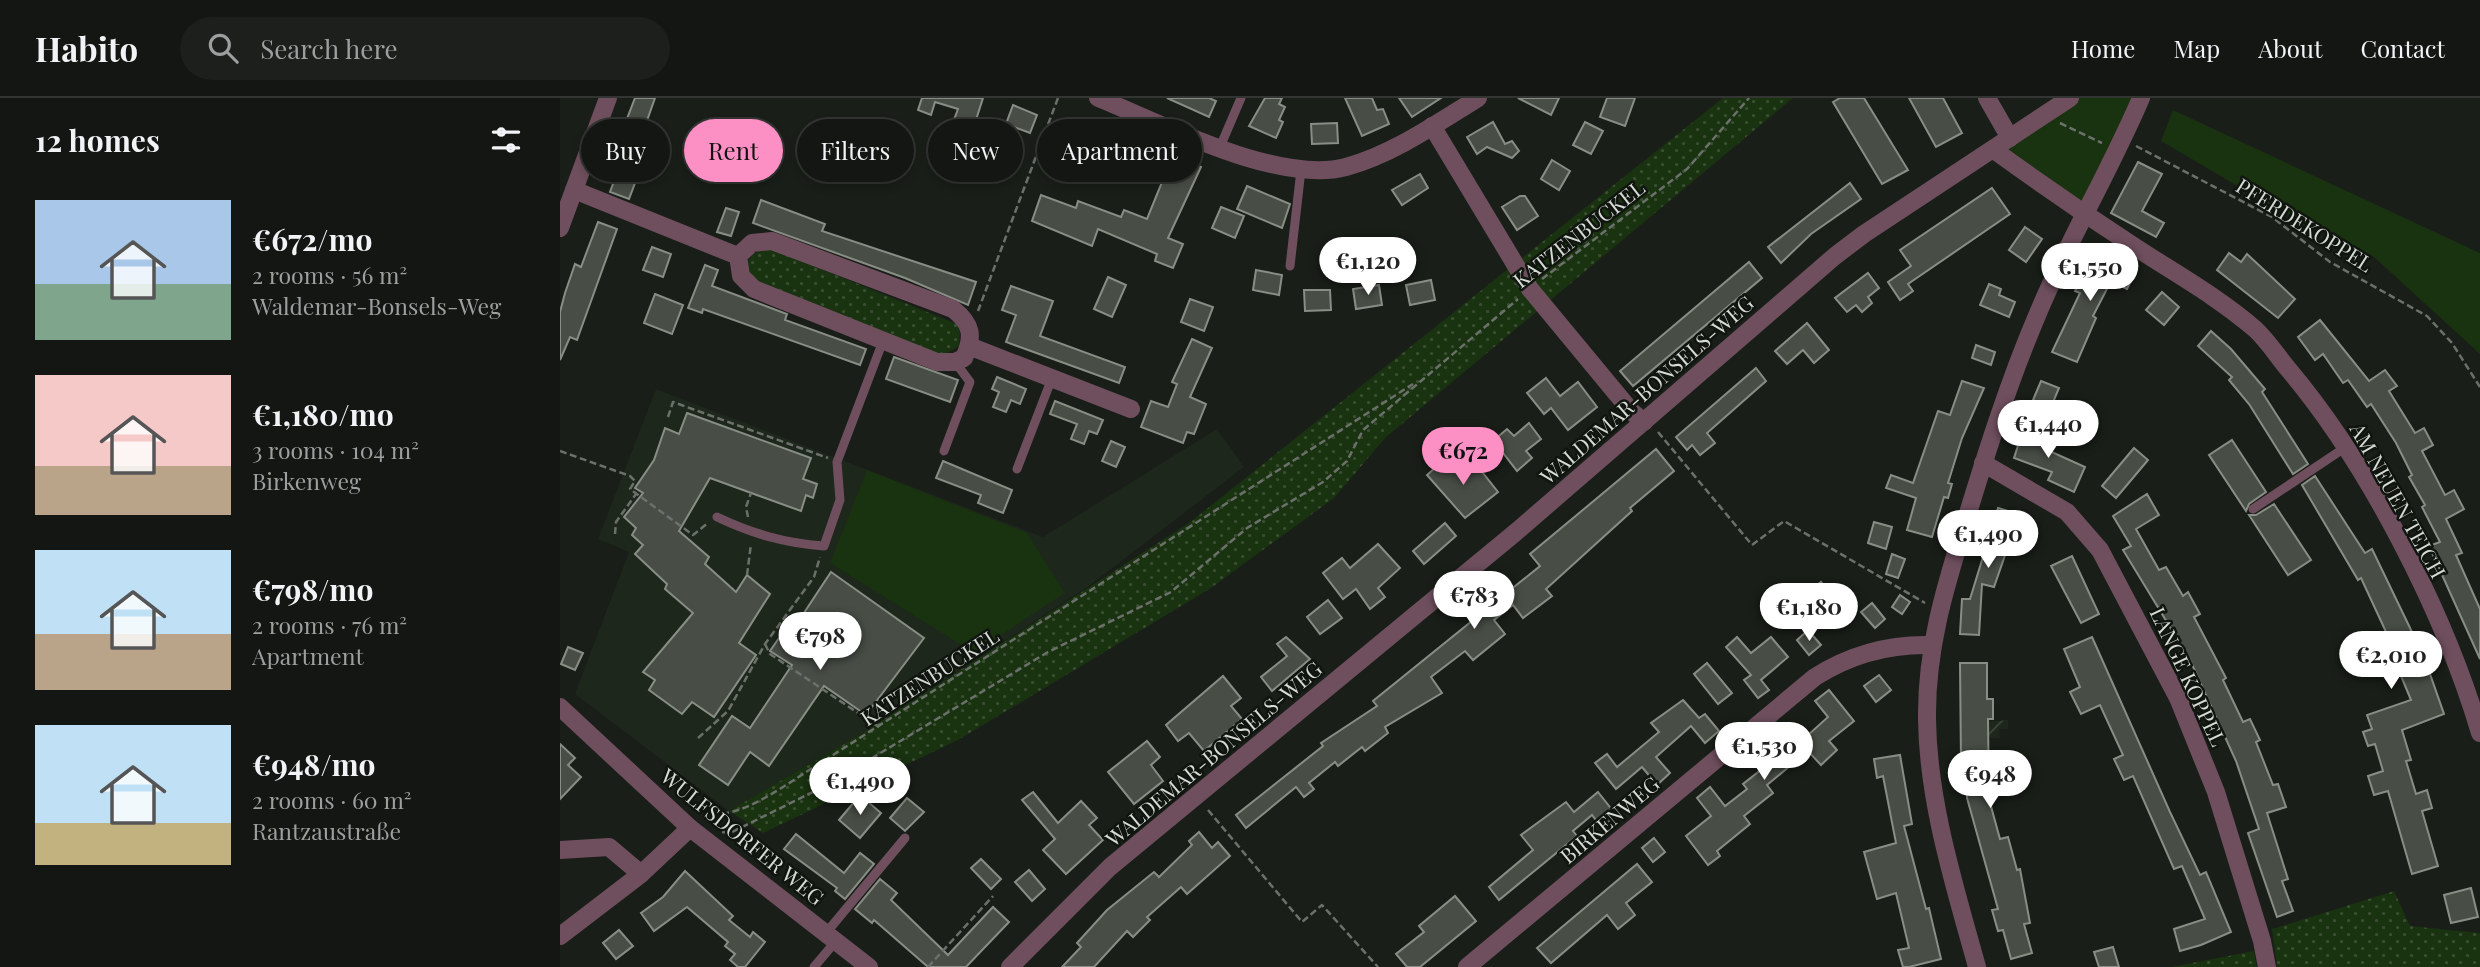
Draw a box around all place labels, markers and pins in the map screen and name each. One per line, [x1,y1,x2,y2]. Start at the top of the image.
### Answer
pin: €1,120 [1311,238,1425,297]
pin: €1,550 [2033,244,2147,303]
pin: €1,440 [1991,400,2105,460]
pin: €672 [1422,428,1504,487]
pin: €1,490 [1931,510,2045,570]
pin: €783 [1433,572,1515,631]
pin: €1,180 [1752,584,1866,643]
pin: €798 [779,612,861,672]
pin: €2,010 [2334,632,2448,691]
pin: €1,530 [1707,722,1821,782]
pin: €948 [1949,750,2031,810]
pin: €1,490 [803,758,917,817]

